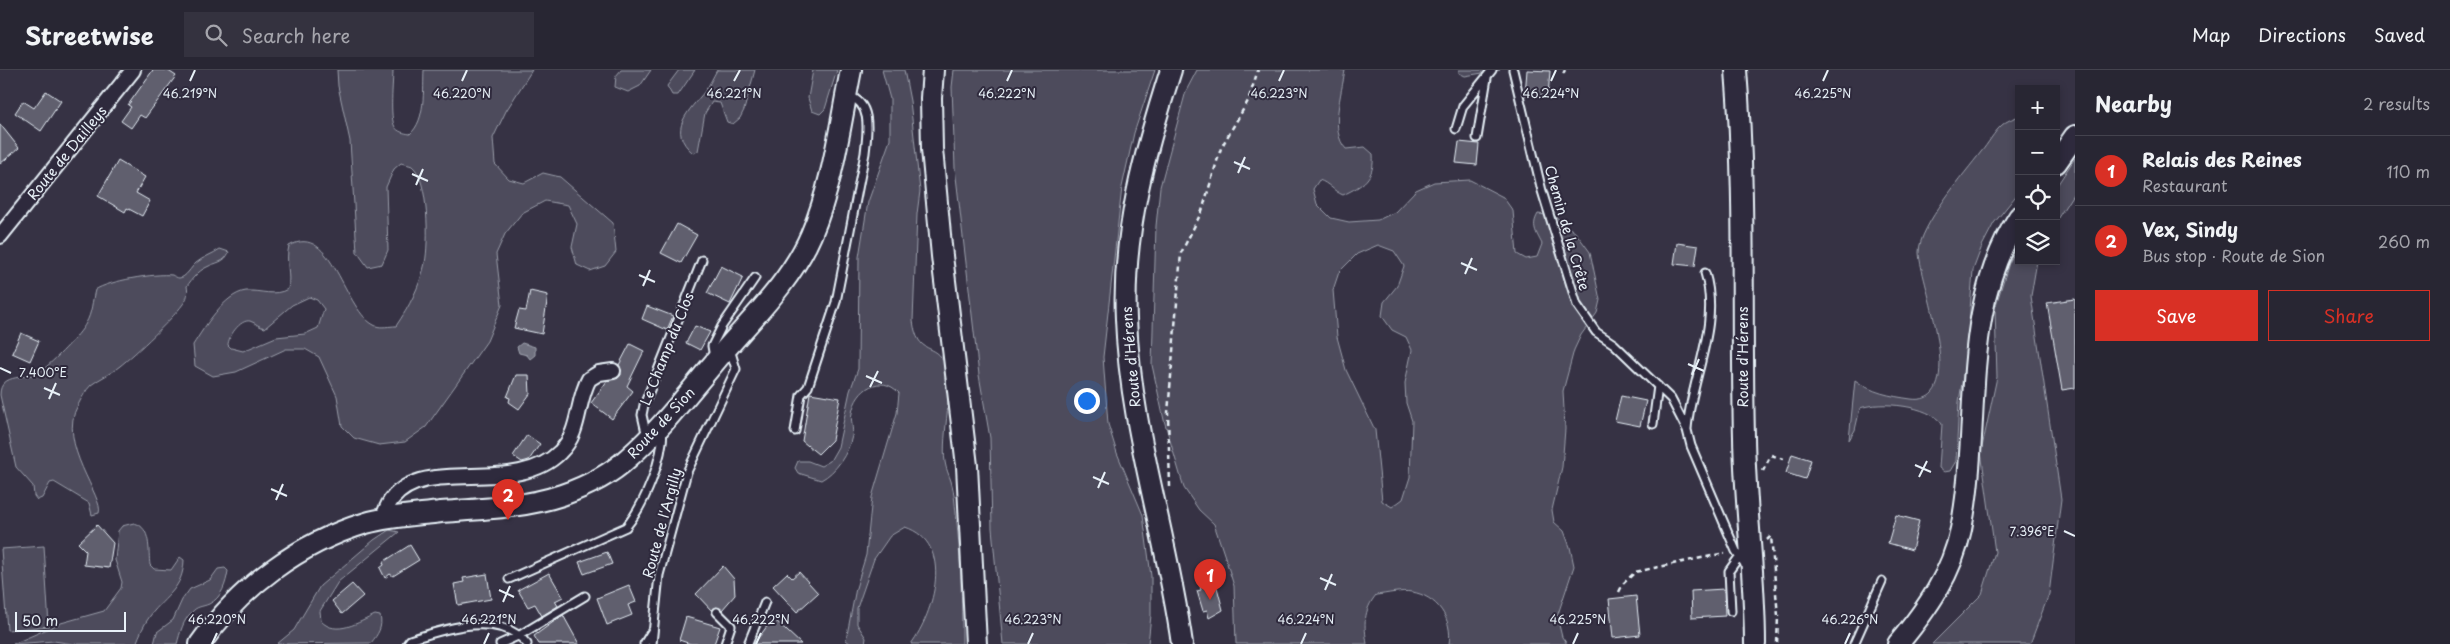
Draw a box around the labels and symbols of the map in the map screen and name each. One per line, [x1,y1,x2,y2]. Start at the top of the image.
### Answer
text: 46.219°N [163,84,217,102]
text: 46.220°N [433,84,491,102]
text: 46.221°N [706,84,762,102]
text: 46.222°N [978,84,1036,102]
text: 46.223°N [1250,84,1308,102]
text: 46.224°N [1523,84,1579,102]
text: 46.225°N [1795,84,1851,102]
street label: Route de Dailleys [22,101,111,204]
street label: Chemin de la Crête [1540,163,1595,293]
street label: Le Champ du Clos [634,289,699,408]
street label: Route d'Hérens [1116,306,1145,408]
street label: Route d'Hérens [1732,306,1753,408]
text: 7.400°E [19,363,67,381]
street label: Route de Sion [622,382,699,463]
your location [1074,388,1100,414]
street label: Route de l'Argilly [637,465,686,580]
pin: 2 [492,479,524,520]
text: 7.396°E [2009,522,2055,540]
pin: 1 [1194,559,1226,600]
scale bar [15,609,126,632]
text: 46.220°N [188,610,246,628]
text: 46.221°N [461,610,517,628]
text: 46.222°N [732,610,790,628]
text: 46.223°N [1004,610,1062,628]
text: 46.224°N [1278,610,1334,628]
text: 46.225°N [1550,610,1606,628]
text: 46.226°N [1822,610,1878,628]

